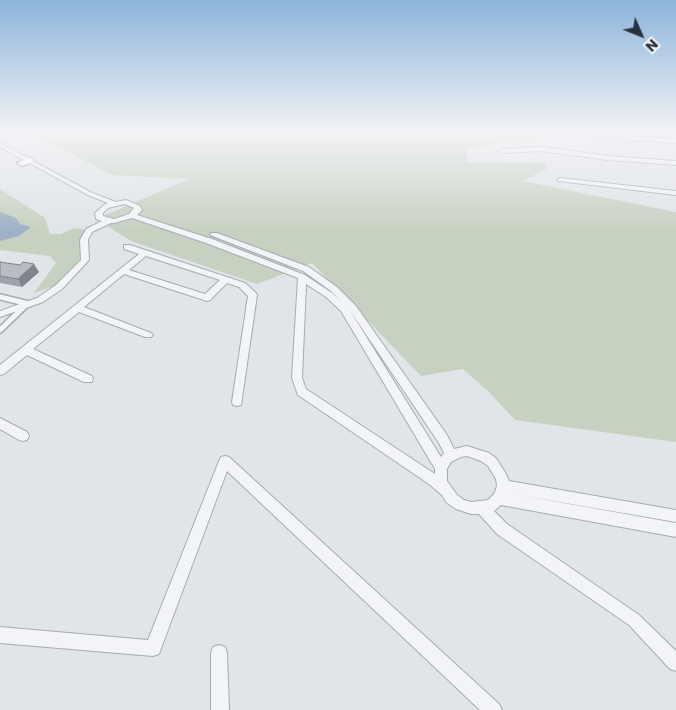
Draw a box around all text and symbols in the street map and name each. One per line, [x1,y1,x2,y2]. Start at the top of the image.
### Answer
north arrow [616,10,666,60]
text: N [641,35,663,56]

